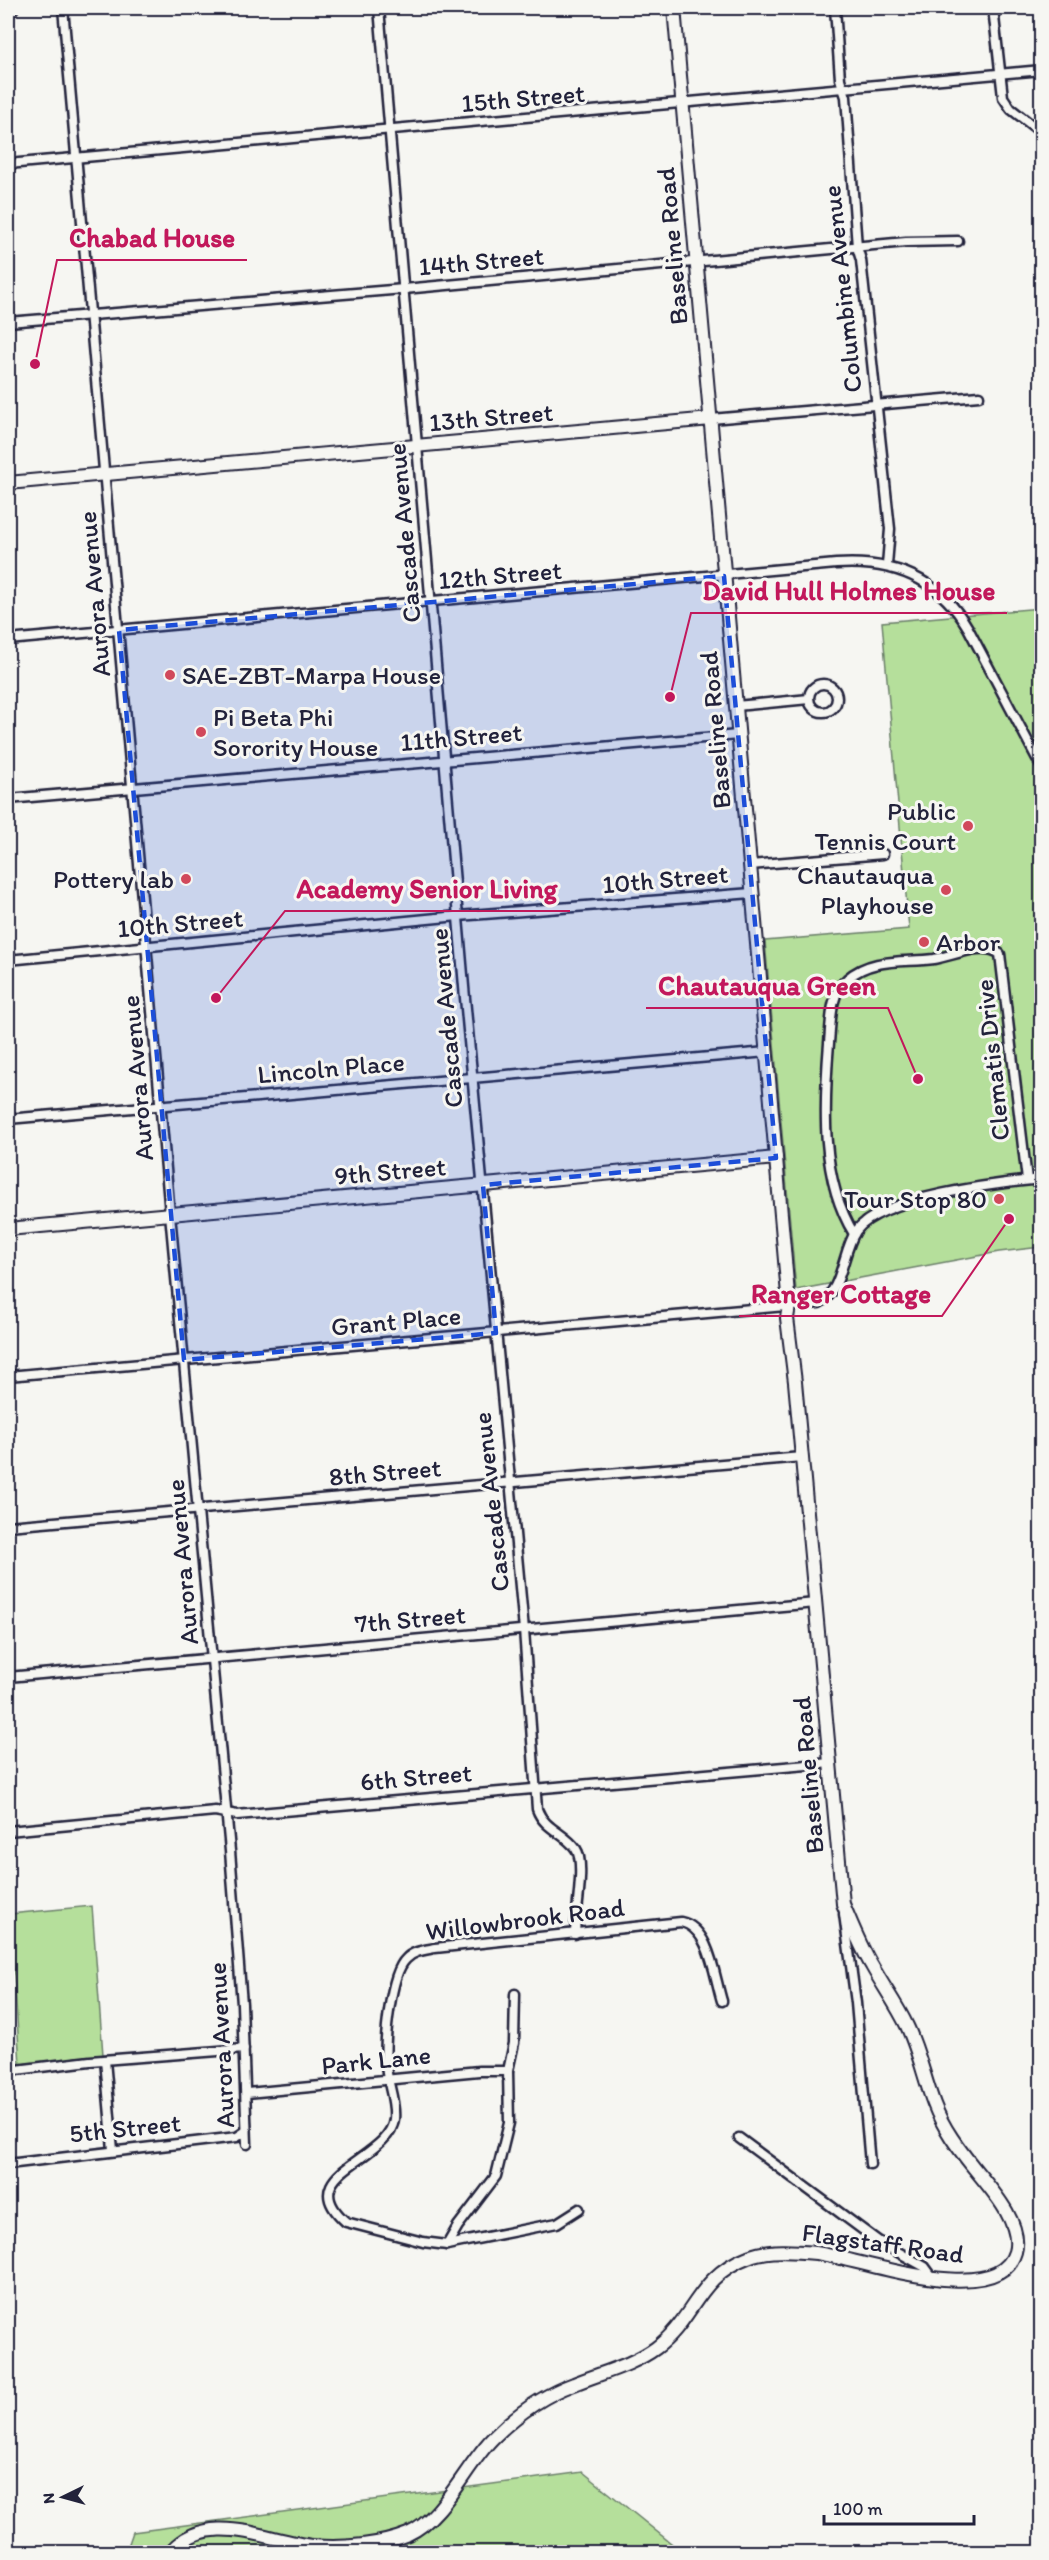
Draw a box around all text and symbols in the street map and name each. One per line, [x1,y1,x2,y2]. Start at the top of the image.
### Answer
street label: 15th Street [460,77,586,119]
street label: Baseline Road [649,165,695,326]
street label: Columbine Avenue [815,184,869,394]
callout: Chabad House [57,215,247,260]
text: Chabad House [69,221,235,254]
street label: 14th Street [417,240,545,282]
street label: 13th Street [428,396,555,438]
street label: Cascade Avenue [380,442,428,624]
street label: Aurora Avenue [71,510,117,678]
street label: 12th Street [437,554,563,596]
callout: David Hull Holmes House [691,568,1007,613]
text: David Hull Holmes House [703,574,996,607]
street label: Baseline Road [692,649,738,810]
place label: SAE-ZBT-Marpa House [182,659,441,691]
marker: SAE-ZBT-Marpa House [163,668,177,682]
place label: Pi Beta Phi Sorority House [213,701,378,763]
street label: 11th Street [399,716,524,758]
marker: Pi Beta Phi Sorority House [194,725,208,739]
place label: Public Tennis Court [814,795,956,857]
marker: Public Tennis Court [961,819,975,833]
street label: 10th Street [601,858,730,900]
place label: Chautauqua Playhouse [797,859,934,921]
place label: Pottery lab [53,863,174,895]
callout: Academy Senior Living [285,866,570,911]
marker: Pottery lab [179,872,193,886]
text: Academy Senior Living [296,872,559,905]
marker: Chautauqua Playhouse [939,883,953,897]
street label: 10th Street [116,902,245,944]
place label: Arbor [936,926,1001,958]
street label: Cascade Avenue [422,927,470,1109]
marker: Arbor [917,935,931,949]
callout: Chautauqua Green [646,963,888,1008]
text: Chautauqua Green [658,969,877,1002]
street label: Clematis Drive [968,978,1016,1142]
street label: Aurora Avenue [114,994,160,1162]
street label: Lincoln Place [256,1046,406,1090]
street label: 9th Street [333,1150,447,1192]
place label: Tour Stop 80 [844,1183,987,1215]
marker: Tour Stop 80 [992,1192,1006,1206]
callout: Ranger Cottage [739,1271,942,1316]
text: Ranger Cottage [751,1277,931,1310]
street label: Grant Place [330,1299,462,1343]
street label: Cascade Avenue [466,1411,516,1593]
street label: 8th Street [328,1451,443,1493]
street label: Aurora Avenue [159,1478,205,1646]
street label: 7th Street [353,1598,467,1640]
street label: Baseline Road [785,1694,831,1855]
street label: 6th Street [359,1756,473,1798]
street label: Willowbrook Road [424,1891,627,1947]
street label: Aurora Avenue [201,1961,241,2129]
street label: Park Lane [320,2038,432,2082]
street label: 5th Street [68,2106,183,2150]
street label: Flagstaff Road [800,2216,967,2270]
north arrow [33,2467,93,2527]
scale bar [824,2488,974,2526]
text: N [39,2492,58,2504]
text: 100 m [833,2498,883,2520]

